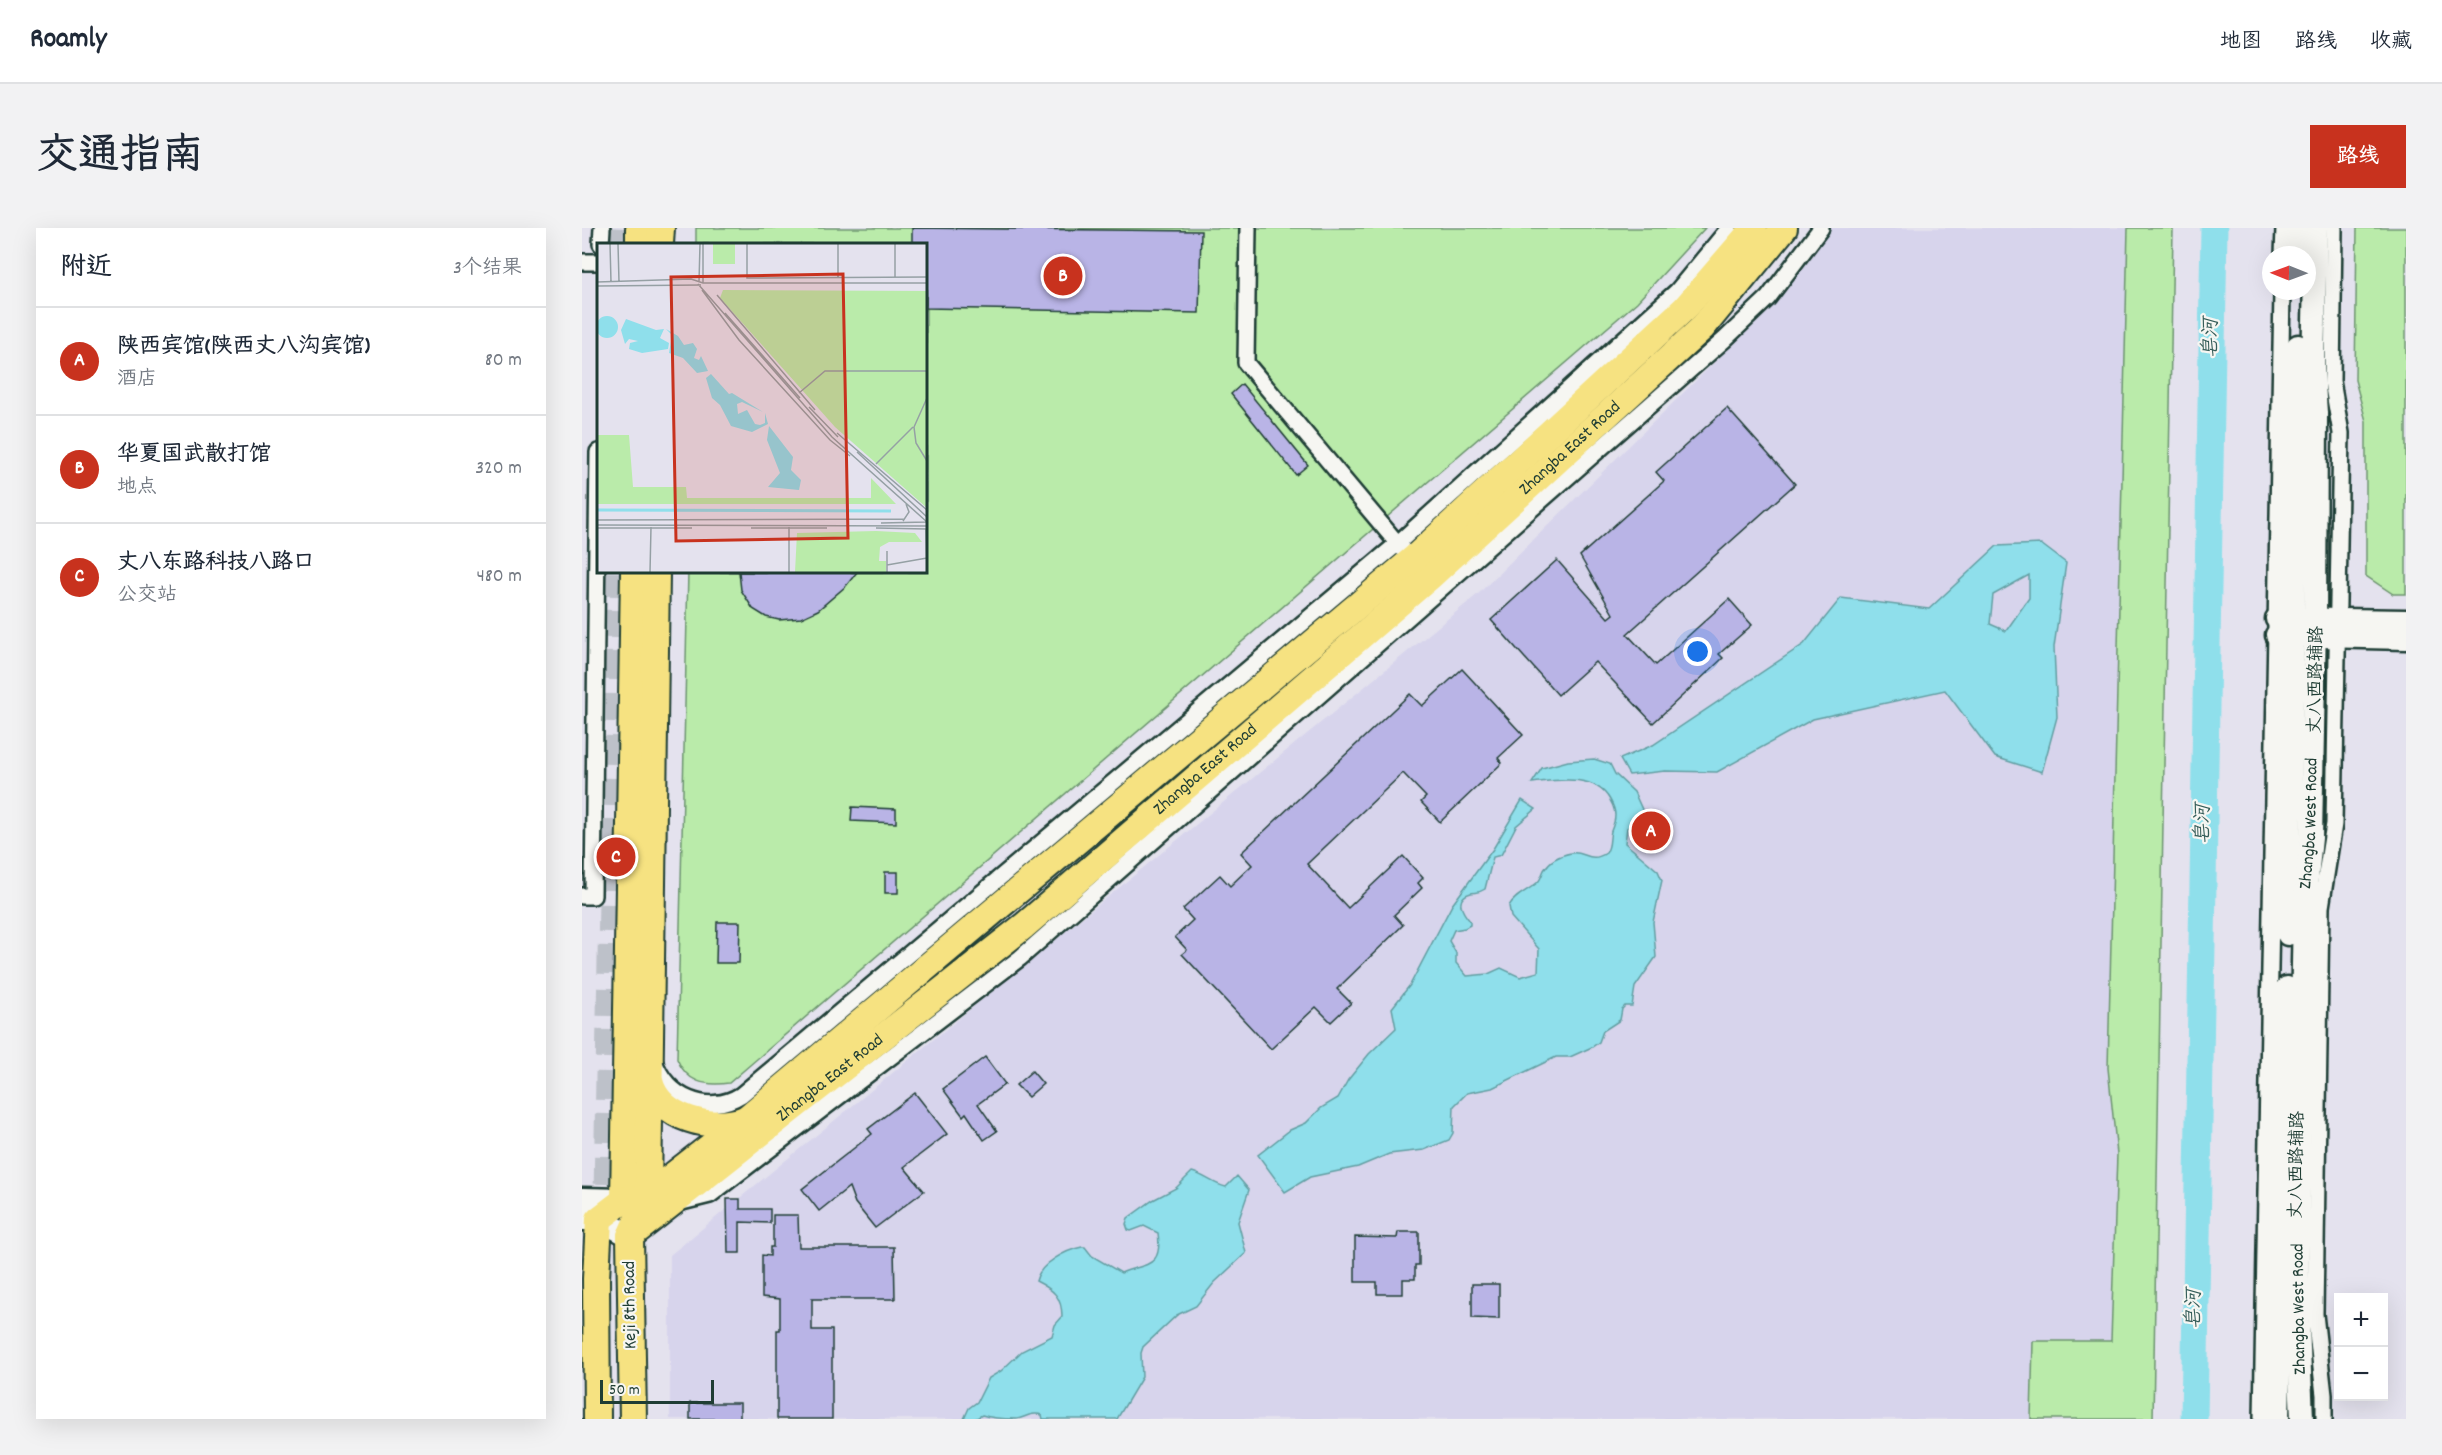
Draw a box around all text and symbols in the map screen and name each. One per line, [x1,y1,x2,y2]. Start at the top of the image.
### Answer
text: Roamly [30,21,106,61]
text: 地图 [2220,28,2262,58]
text: 路线 [2295,28,2337,58]
text: 收藏 [2370,28,2412,58]
button: 路线 [2310,125,2406,188]
text: 交通指南 [36,129,204,189]
inset map [597,243,927,573]
north arrow [2262,246,2316,300]
text: 附近 [60,250,112,287]
pin: B [1044,254,1082,298]
text: 3个结果 [453,255,522,283]
water label: 皂河 [2198,315,2226,358]
text: 陕西宾馆(陕西丈八沟宾馆) [117,332,370,363]
text: A [74,347,85,375]
text: 80 m [485,347,522,375]
text: 酒店 [117,366,157,394]
street label: Zhangba East Road [1514,395,1627,502]
text: 华夏国武散打馆 [117,440,271,471]
text: B [75,455,84,483]
text: 320 m [475,455,522,483]
text: 地点 [117,474,157,502]
text: 丈八东路科技八路口 [117,548,315,579]
text: C [75,563,84,591]
text: 480 m [476,563,522,591]
text: 公交站 [117,582,177,610]
street label: 丈八西路辅路 [2304,626,2330,734]
your location [1683,637,1712,666]
street label: Zhangba East Road [1148,718,1263,822]
street label: Zhangba West Road [2293,758,2325,890]
water label: 皂河 [2190,801,2218,844]
pin: A [1632,808,1670,854]
pin: C [597,834,636,880]
street label: Zhangba East Road [772,1028,889,1128]
street label: 丈八西路辅路 [2285,1111,2311,1219]
street label: Zhangba West Road [2286,1243,2314,1375]
street label: Keji 8th Road [618,1261,644,1349]
water label: 皂河 [2181,1286,2209,1329]
map controls [2334,1293,2388,1401]
button: + [2334,1293,2388,1347]
button: − [2334,1347,2388,1401]
scale bar [600,1377,714,1404]
text: 50 m [609,1379,640,1402]

